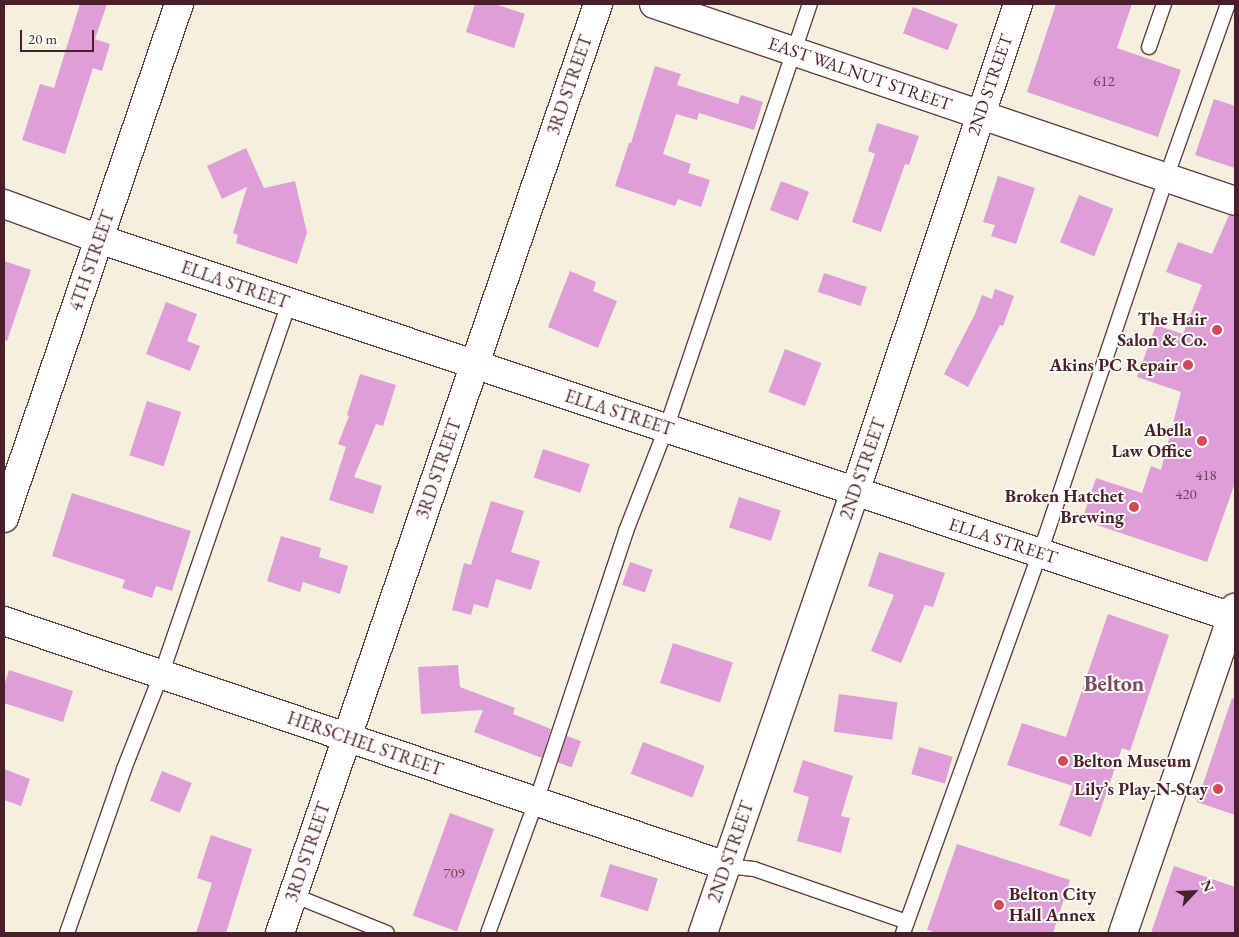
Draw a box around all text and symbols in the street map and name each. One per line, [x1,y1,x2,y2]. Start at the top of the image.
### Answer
scale bar [22,20,96,52]
text: 20 m [28,29,57,48]
street label: 3RD STREET [543,32,597,138]
street label: EAST WALNUT STREET [765,32,955,116]
street label: 2ND STREET [963,32,1017,138]
house number: 612 [1093,72,1115,90]
street label: 4TH STREET [65,208,119,314]
street label: ELLA STREET [178,256,292,314]
place label: The Hair Salon & Co. [1117,309,1207,352]
marker: The Hair Salon & Co. [1211,324,1223,336]
place label: Akins PC Repair [1049,354,1178,376]
marker: Akins PC Repair [1182,359,1194,371]
street label: ELLA STREET [562,385,676,441]
street label: 3RD STREET [412,416,466,522]
street label: 2ND STREET [836,416,890,522]
place label: Abella Law Office [1112,420,1192,462]
marker: Abella Law Office [1196,435,1208,447]
house number: 418 [1195,466,1217,484]
house number: 420 [1175,485,1197,503]
place label: Broken Hatchet Brewing [1005,486,1124,528]
marker: Broken Hatchet Brewing [1128,501,1140,513]
street label: ELLA STREET [946,513,1060,569]
district label: Belton [1084,671,1144,697]
street label: HERSCHEL STREET [284,707,446,781]
place label: Belton Museum [1073,750,1191,772]
marker: Belton Museum [1057,755,1069,767]
place label: Lily’s Play-N-Stay [1074,778,1208,800]
marker: Lily’s Play-N-Stay [1212,783,1224,795]
street label: 3RD STREET [281,799,335,905]
street label: 2ND STREET [704,799,758,905]
house number: 709 [443,864,465,882]
north arrow [1169,867,1219,917]
text: N [1197,877,1218,895]
place label: Belton City Hall Annex [1009,884,1096,926]
marker: Belton City Hall Annex [993,899,1005,911]

